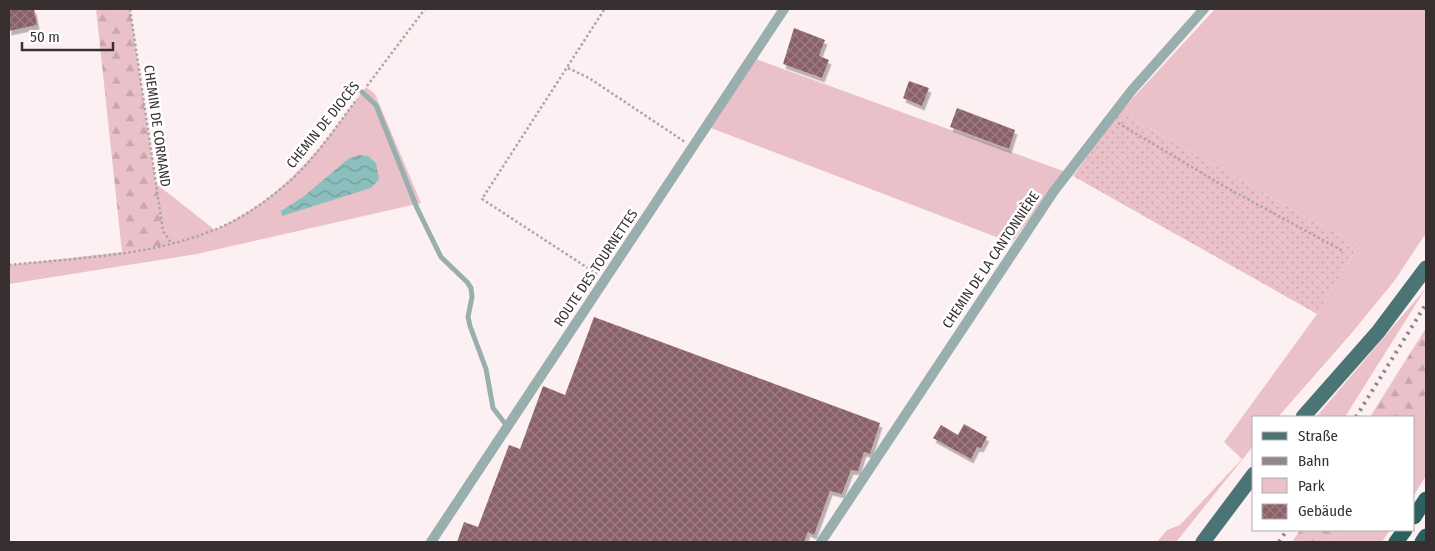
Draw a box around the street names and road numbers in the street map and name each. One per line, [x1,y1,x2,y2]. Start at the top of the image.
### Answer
street label: CHEMIN DE CORMAND [140,64,174,188]
street label: CHEMIN DE DIOCÈS [282,78,363,172]
street label: CHEMIN DE LA CANTONNIÈRE [938,187,1043,332]
street label: ROUTE DES TOURNETTES [550,206,642,330]

